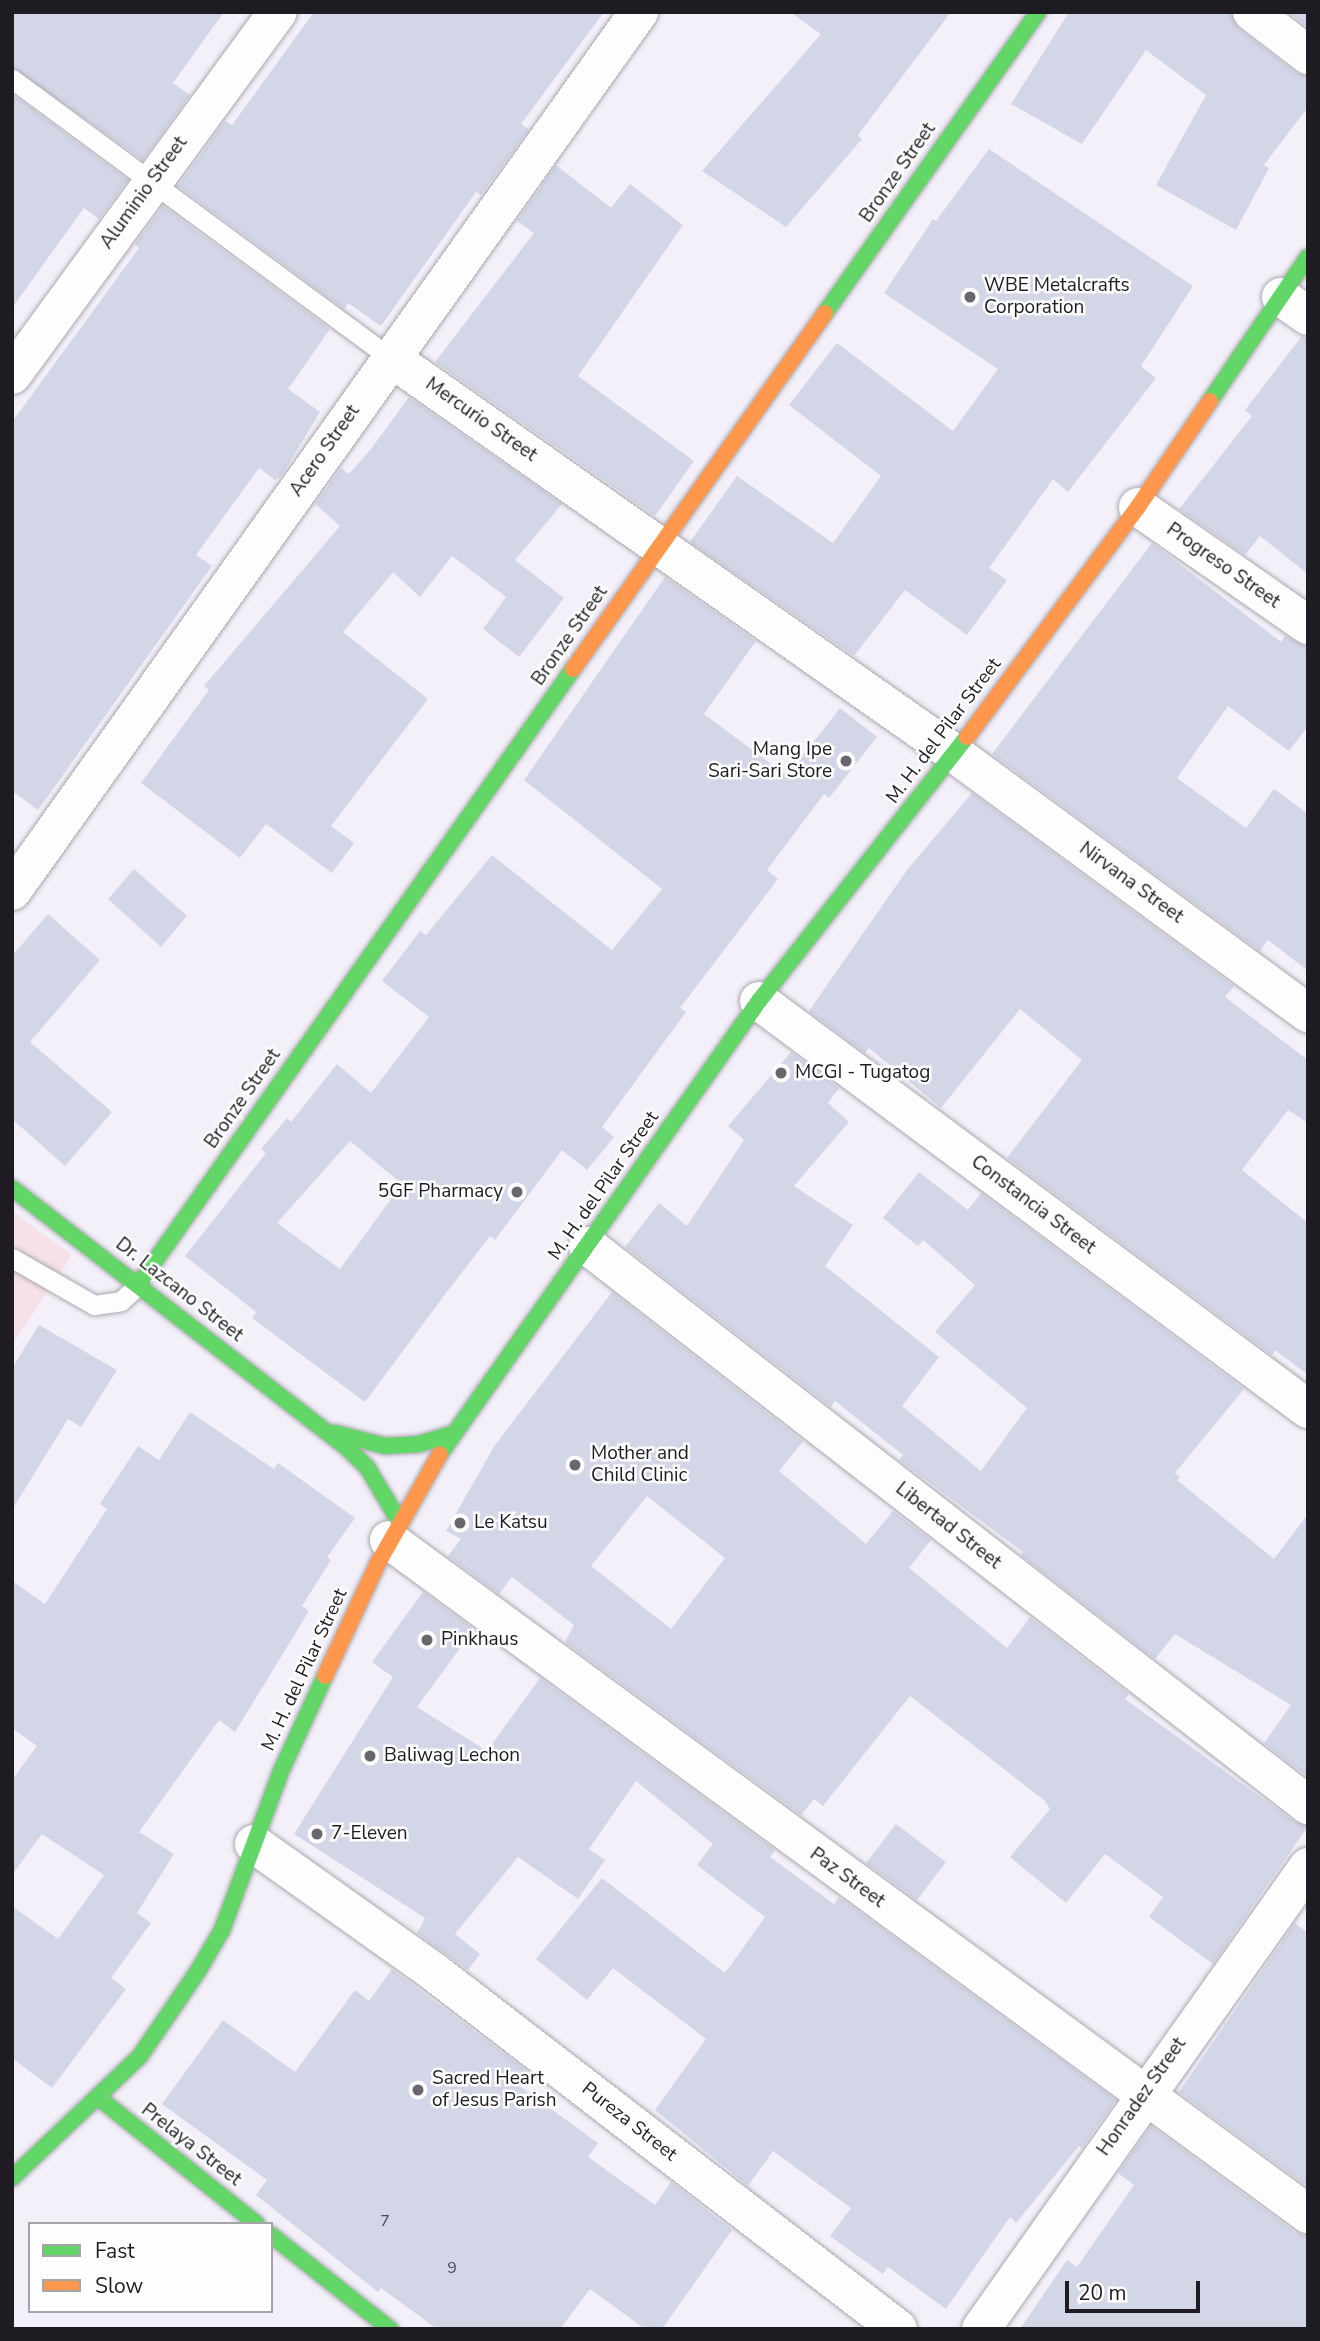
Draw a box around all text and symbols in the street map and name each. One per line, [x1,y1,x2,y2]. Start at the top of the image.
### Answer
street label: Bronze Street [855,119,941,227]
street label: Aluminio Street [96,132,192,254]
place label: WBE Metalcrafts Corporation [984,275,1130,319]
marker: WBE Metalcrafts Corporation [962,289,978,305]
street label: Mercurio Street [421,373,541,467]
street label: Acero Street [285,401,365,501]
street label: Progreso Street [1162,518,1284,614]
street label: Bronze Street [527,582,613,690]
street label: M. H. del Pilar Street [882,654,1006,808]
place label: Mang Ipe Sari-Sari Store [708,739,832,783]
marker: Mang Ipe Sari-Sari Store [838,753,854,769]
street label: Nirvana Street [1075,838,1187,928]
street label: Bronze Street [200,1045,286,1153]
place label: MCGI - Tugatog [795,1062,930,1084]
marker: MCGI - Tugatog [773,1065,789,1081]
street label: M. H. del Pilar Street [544,1107,664,1265]
street label: Constancia Street [966,1151,1100,1259]
place label: 5GF Pharmacy [378,1181,503,1203]
marker: 5GF Pharmacy [509,1184,525,1200]
street label: Dr. Lazcano Street [111,1233,247,1347]
place label: Mother and Child Clinic [591,1443,689,1487]
marker: Mother and Child Clinic [565,1455,585,1475]
street label: Libertad Street [891,1478,1005,1574]
place label: Le Katsu [474,1512,548,1534]
marker: Le Katsu [452,1515,468,1531]
street label: M. H. del Pilar Street [257,1585,353,1755]
place label: Pinkhaus [441,1629,518,1651]
marker: Pinkhaus [419,1632,435,1648]
place label: Baliwag Lechon [384,1745,520,1767]
marker: Baliwag Lechon [362,1748,378,1764]
place label: 7-Eleven [331,1823,408,1845]
marker: 7-Eleven [309,1826,325,1842]
street label: Paz Street [805,1843,889,1913]
street label: Honradez Street [1093,2033,1191,2161]
place label: Sacred Heart of Jesus Parish [432,2068,557,2112]
street label: Pureza Street [577,2078,681,2166]
marker: Sacred Heart of Jesus Parish [410,2082,426,2098]
street label: Prelaya Street [136,2099,246,2191]
house number: 7 [380,2211,390,2231]
legend [28,2222,273,2313]
text: Fast [95,2237,135,2265]
house number: 9 [447,2258,457,2278]
scale bar [1068,2268,1203,2312]
text: Slow [95,2272,143,2300]
text: 20 m [1078,2279,1127,2307]

